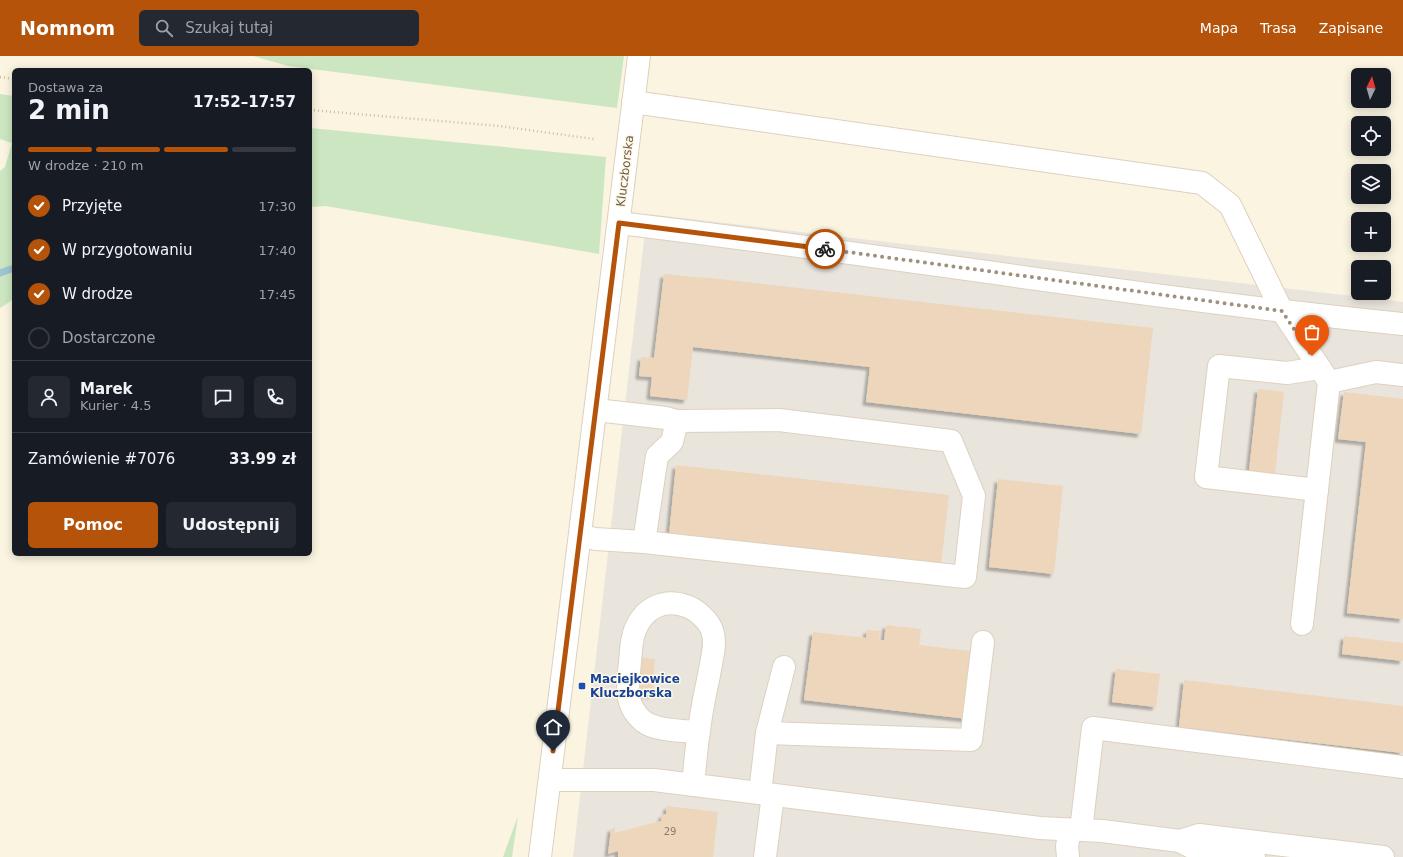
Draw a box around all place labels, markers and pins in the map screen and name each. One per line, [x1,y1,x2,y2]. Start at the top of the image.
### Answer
pin [1295,315,1329,356]
place label: Maciejkowice Kluczborska [590,672,680,700]
marker: Maciejkowice Kluczborska [577,681,587,691]
pin [536,710,570,751]

